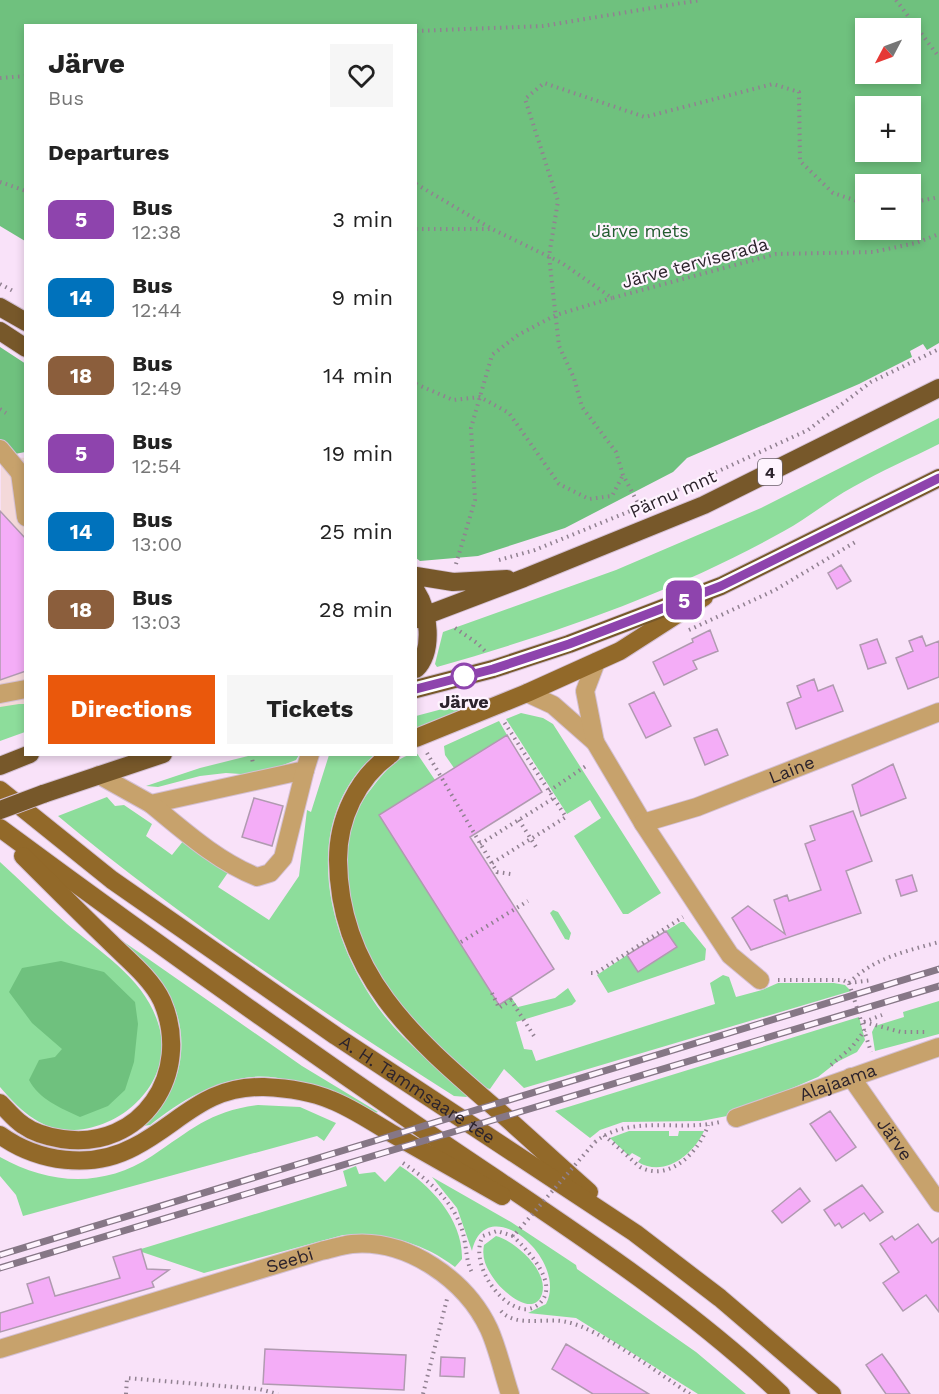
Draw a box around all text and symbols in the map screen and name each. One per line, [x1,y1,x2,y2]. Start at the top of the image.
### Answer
north arrow [855,18,921,84]
map controls [855,18,921,240]
button: heart [330,44,393,107]
text: Järve [48,47,125,80]
text: Bus [48,86,84,110]
button: + [855,96,921,162]
text: Departures [48,140,169,165]
button: − [855,174,921,240]
text: Bus [132,195,172,220]
text: 5 [75,207,87,232]
text: 3 min [332,207,393,232]
text: 12:38 [132,220,181,244]
park label: Järve mets [591,220,689,241]
street label: Järve terviserada [619,233,771,292]
text: Bus [132,273,172,298]
text: 14 [70,285,92,310]
text: 9 min [331,285,393,310]
text: 12:44 [132,298,182,322]
text: Bus [132,351,172,376]
text: 18 [70,363,92,388]
text: 14 min [323,363,393,388]
text: 12:49 [132,376,182,400]
text: Bus [132,429,172,454]
text: 5 [75,441,87,466]
text: 19 min [323,441,393,466]
text: 12:54 [132,454,181,478]
road number: 4 [758,459,782,485]
street label: Pärnu mnt [626,465,720,522]
text: Bus [132,507,172,532]
text: 14 [70,519,92,544]
text: 25 min [319,519,393,544]
text: 13:00 [132,532,182,556]
line badge: 5 [664,580,704,620]
text: Bus [132,585,172,610]
text: 5 [678,588,690,613]
text: 18 [70,597,92,622]
text: 28 min [319,597,393,622]
text: 13:03 [132,610,181,634]
marker: Järve [451,663,477,689]
button: Directions [48,675,215,744]
button: Tickets [227,675,393,744]
place label: Järve [439,691,489,712]
street label: Laine [766,751,817,788]
street label: A. H. Tammsaare tee [336,1030,499,1148]
street label: Alajaama [796,1059,879,1105]
street label: Järve [873,1114,917,1164]
street label: Seebi [263,1243,316,1277]

